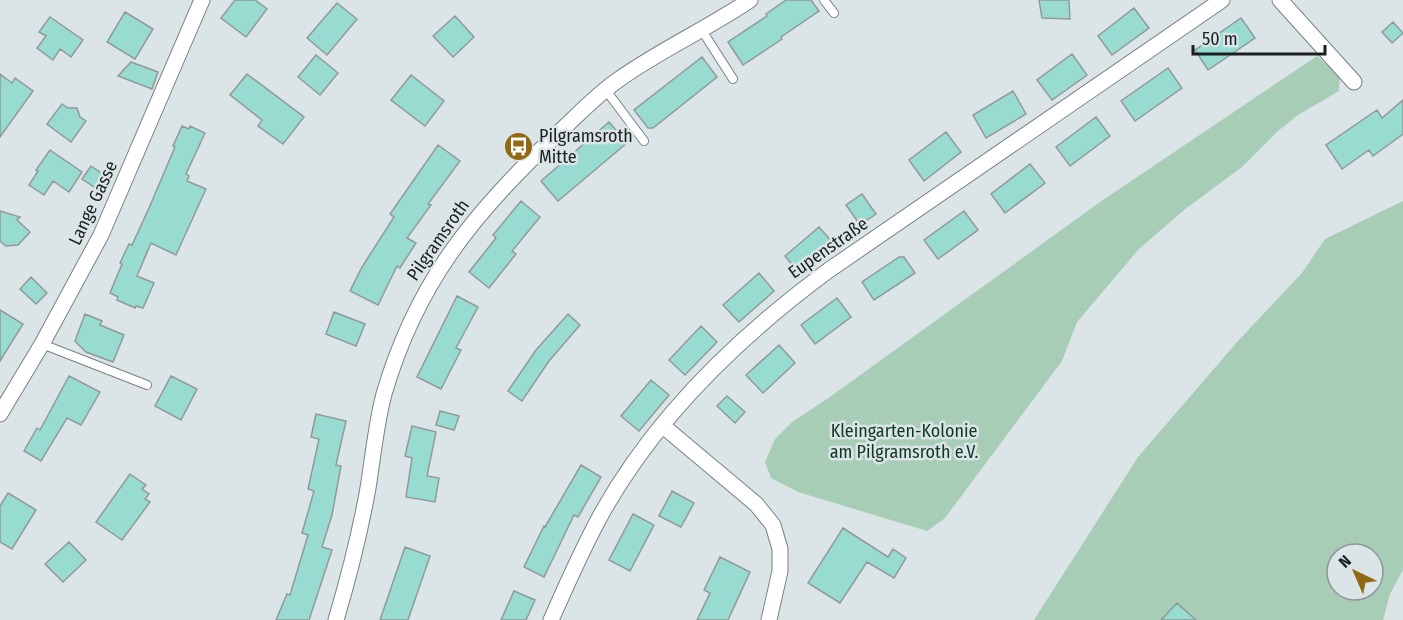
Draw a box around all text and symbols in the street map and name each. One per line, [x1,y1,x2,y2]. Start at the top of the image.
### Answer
scale bar [1193,18,1325,56]
text: 50 m [1202,28,1238,50]
place label: Pilgramsroth Mitte [539,125,633,168]
bus stop icon: Pilgramsroth Mitte [502,130,534,162]
street label: Lange Gasse [64,157,122,249]
street label: Pilgramsroth [402,195,474,285]
street label: Eupenstraße [784,212,872,283]
park label: Kleingarten-Kolonie am Pilgramsroth e.V. [830,420,979,463]
north arrow [1325,542,1385,602]
text: N [1335,551,1355,572]

